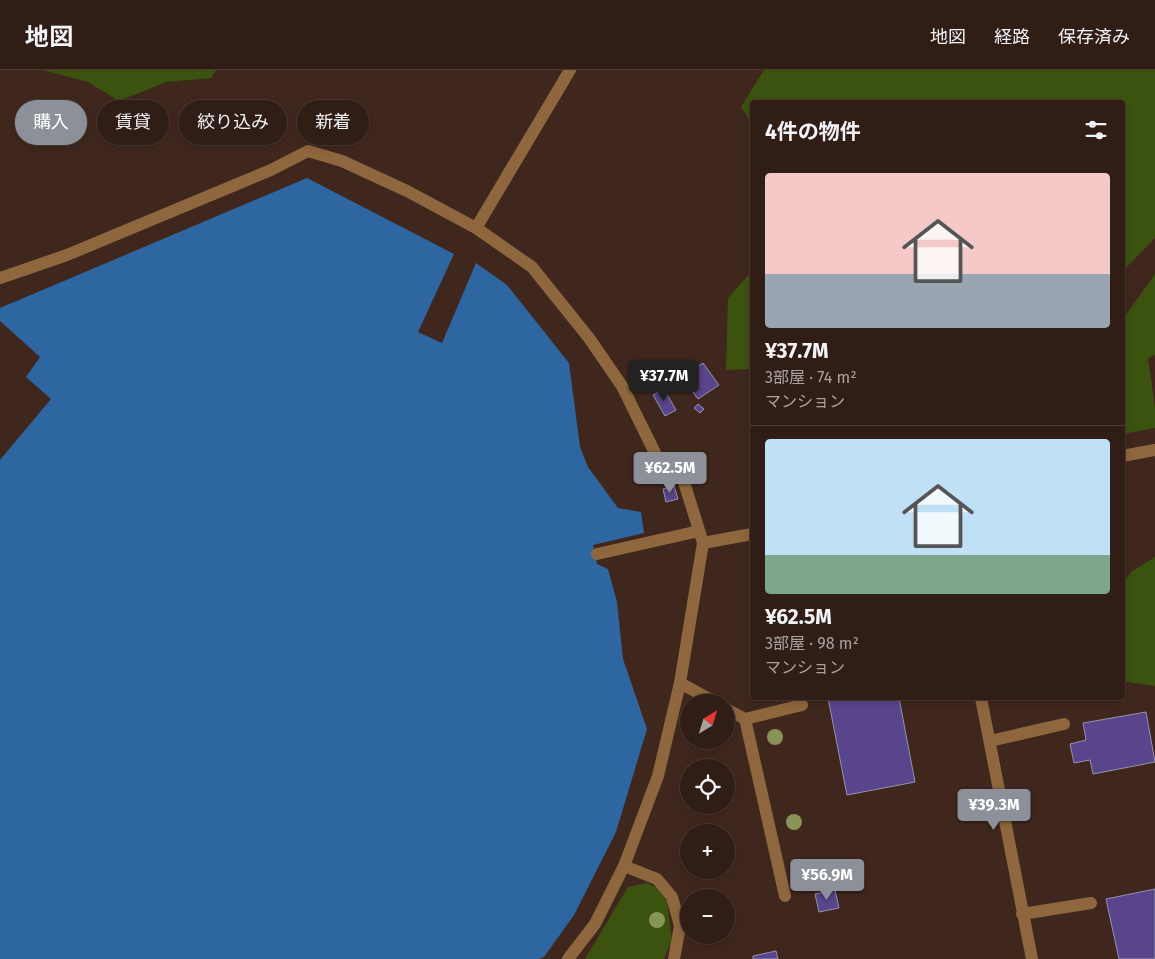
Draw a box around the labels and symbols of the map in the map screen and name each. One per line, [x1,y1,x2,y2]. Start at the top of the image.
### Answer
pin: ¥37.7M [623,360,705,402]
pin: ¥62.5M [629,452,711,494]
north arrow [680,694,735,749]
pin: ¥39.3M [953,788,1035,831]
pin: ¥56.9M [786,858,868,901]

